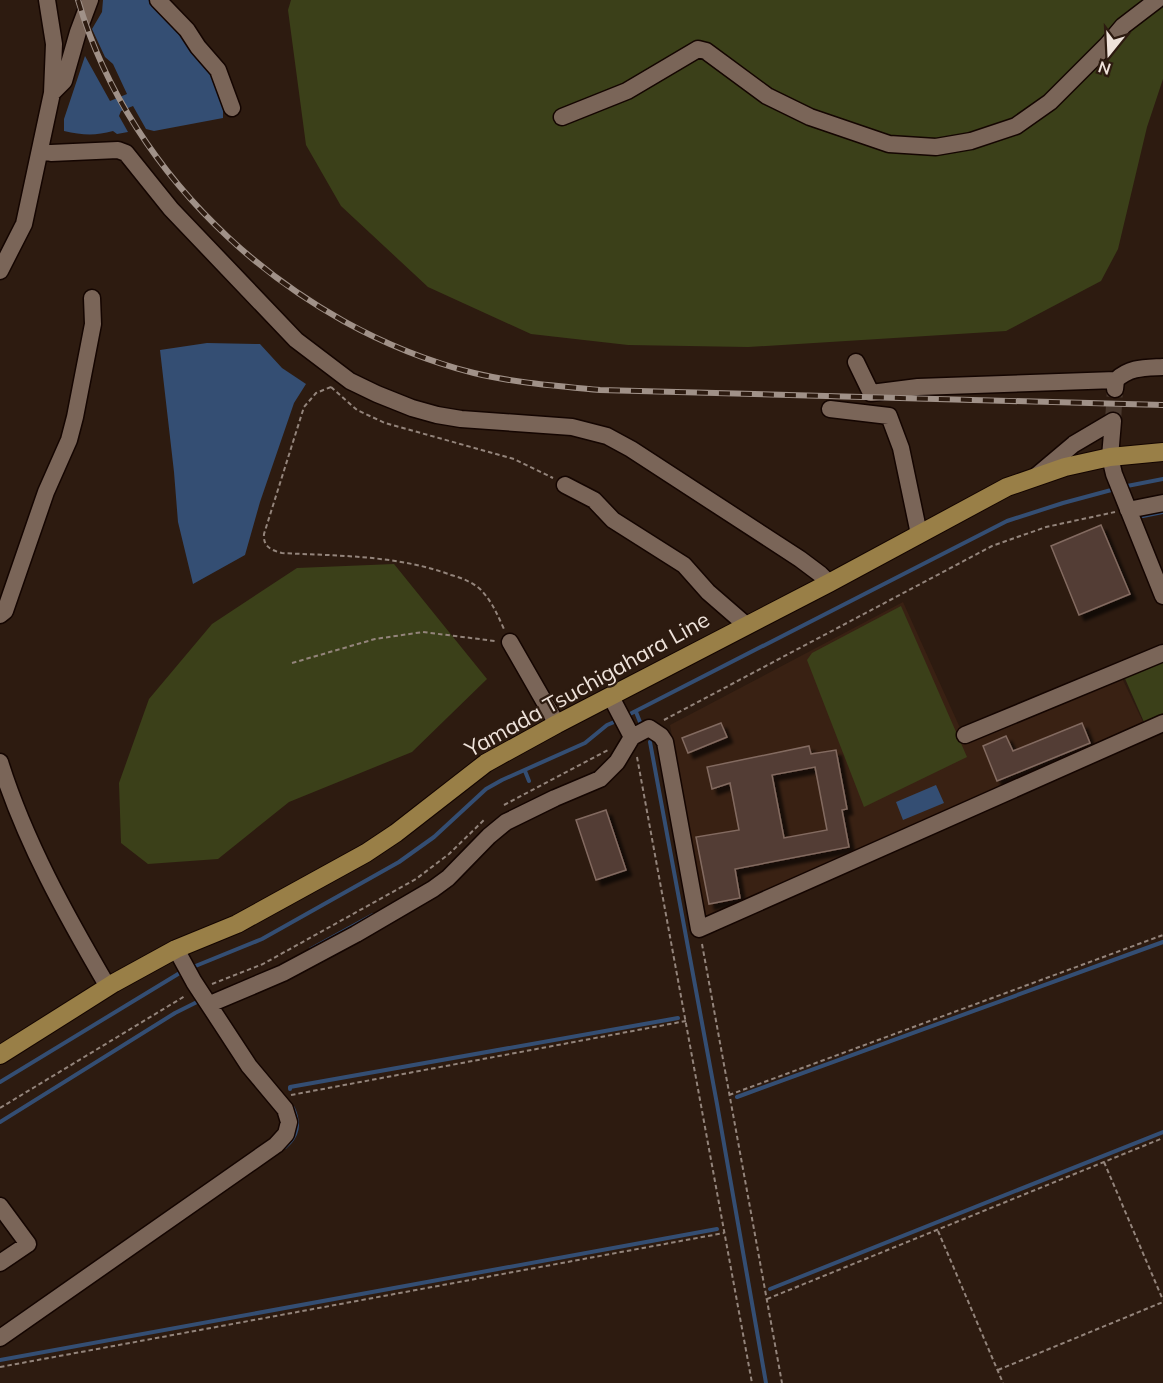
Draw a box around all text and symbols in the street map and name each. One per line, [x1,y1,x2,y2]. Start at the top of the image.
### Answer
north arrow [1079,24,1139,84]
text: N [1096,57,1113,80]
street label: Yamada Tsuchigahara Line [459,605,714,763]

